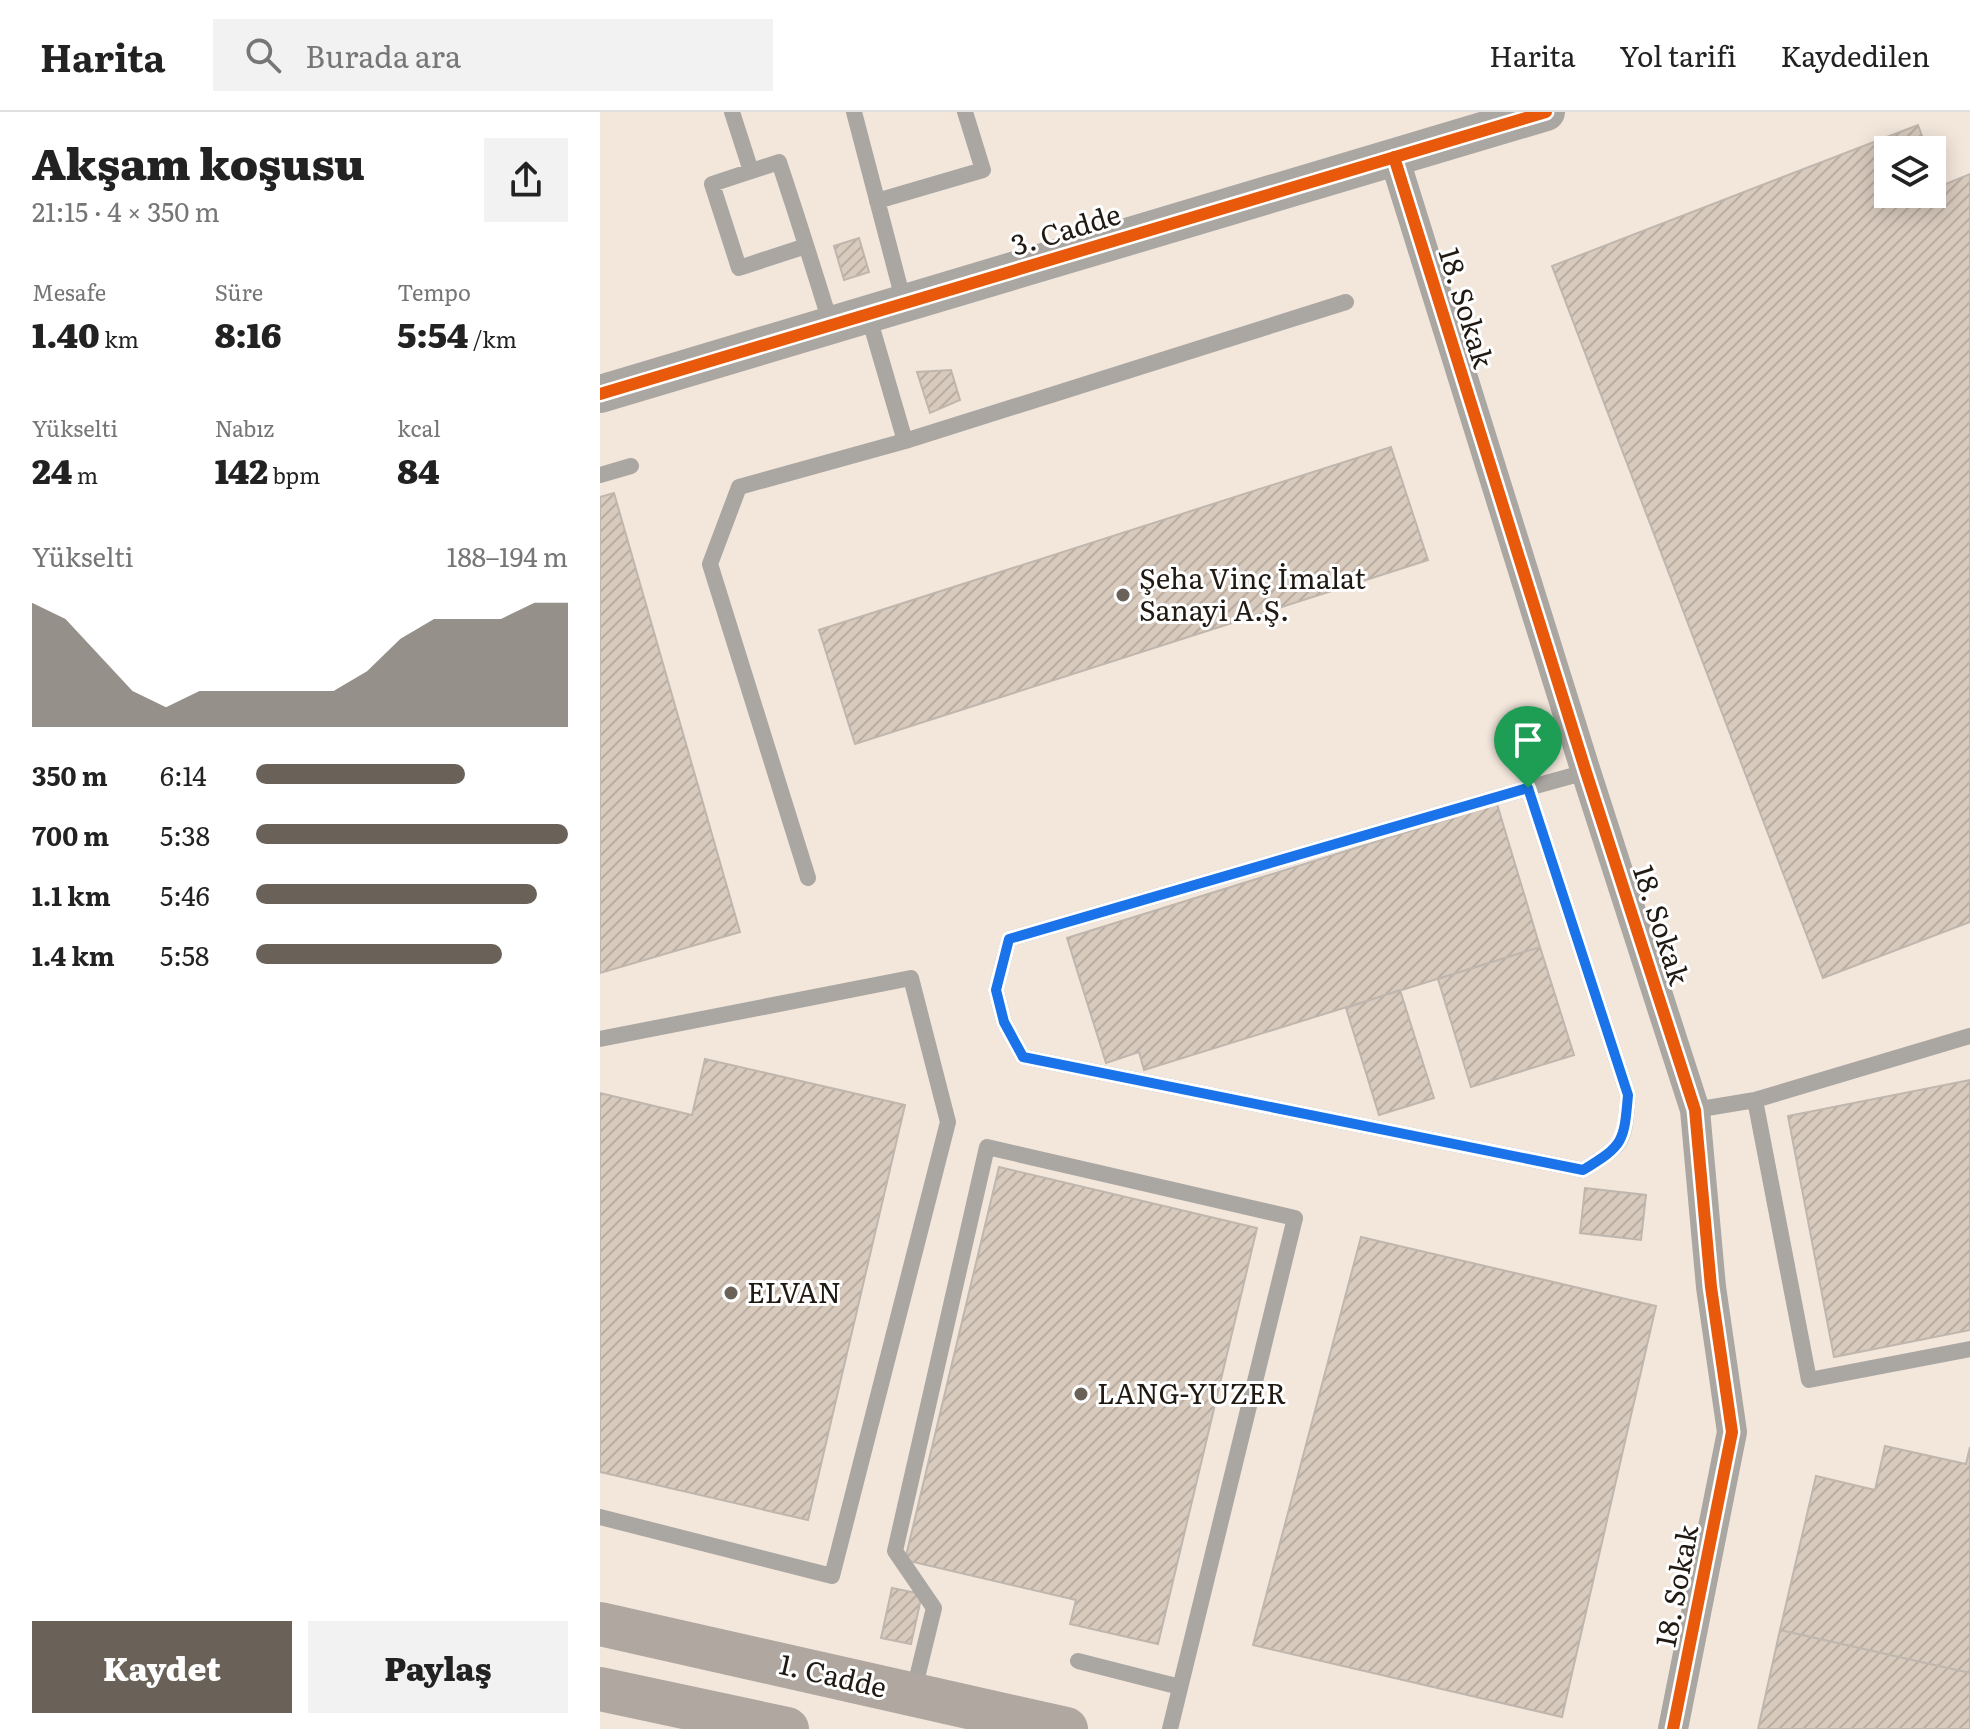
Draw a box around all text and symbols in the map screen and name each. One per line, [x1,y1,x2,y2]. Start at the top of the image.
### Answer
search box [213,19,773,91]
text: Harita [40,27,165,84]
icon: search [241,33,285,77]
text: Burada ara [305,33,461,77]
text: Harita [1489,34,1576,76]
text: Yol tarifi [1620,34,1736,76]
text: Kaydedilen [1780,34,1930,76]
text: Akşam koşusu [32,128,365,194]
map controls [1874,136,1946,208]
button: layers [1874,136,1946,208]
button: share [484,138,568,222]
text: 21:15 · 4 × 350 m [32,191,220,230]
street label: 3. Cadde [1005,192,1125,265]
street label: 18. Sokak [1430,242,1506,374]
text: Mesafe [32,275,106,308]
text: Süre [215,275,263,308]
text: Tempo [397,275,471,308]
text: 1.40 [32,308,100,358]
text: 8:16 [215,308,282,358]
text: 5:54 [397,308,468,358]
text: km [100,322,139,355]
text: /km [468,322,517,355]
text: Yükselti [32,411,118,444]
text: Nabız [215,411,274,444]
text: kcal [397,411,441,444]
text: 24 [32,444,72,494]
text: 142 [215,444,268,494]
text: 84 [397,444,440,494]
text: m [72,458,98,491]
text: bpm [268,458,320,491]
text: Yükselti [32,536,133,575]
text: 188–194 m [447,536,568,575]
place label: Şeha Vinç İmalat Sanayi A.Ş. [1139,556,1366,630]
marker: Şeha Vinç İmalat Sanayi A.Ş. [1114,586,1132,604]
pin [1494,706,1562,788]
icon: arrive [1506,718,1550,762]
text: 350 m [32,755,108,794]
text: 6:14 [160,755,207,794]
text: 700 m [32,815,109,854]
text: 5:38 [160,815,210,854]
street label: 18. Sokak [1624,859,1702,991]
text: 1.1 km [32,875,111,914]
text: 5:46 [160,875,210,914]
text: 1.4 km [32,935,115,974]
text: 5:58 [160,935,209,974]
place label: ELVAN [747,1270,841,1312]
marker: ELVAN [722,1284,740,1302]
place label: LANG-YUZER [1097,1371,1286,1413]
marker: LANG-YUZER [1072,1385,1090,1403]
street label: 18. Sokak [1643,1520,1708,1650]
button: Kaydet [32,1621,292,1713]
button: Paylaş [308,1621,568,1713]
street label: 1. Cadde [776,1641,891,1707]

